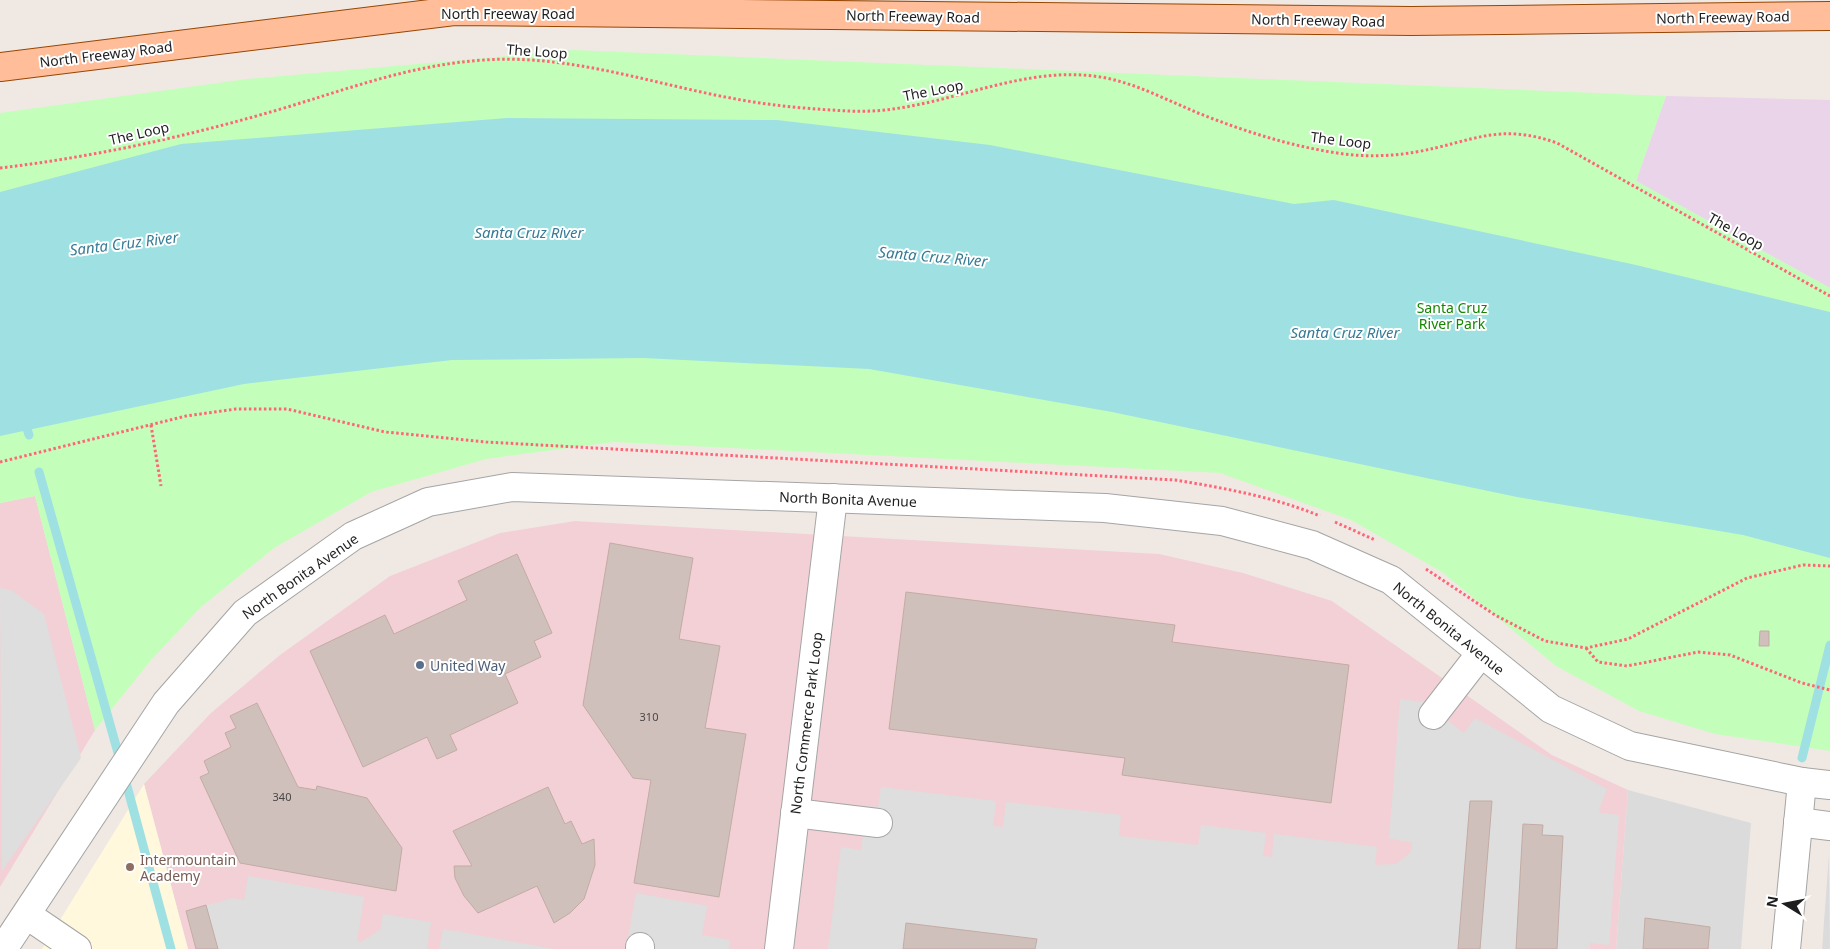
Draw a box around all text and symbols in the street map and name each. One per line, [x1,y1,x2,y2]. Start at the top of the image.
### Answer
street label: North Freeway Road [441,4,575,23]
street label: North Freeway Road [846,5,980,27]
street label: North Freeway Road [1656,6,1790,28]
street label: North Freeway Road [1251,9,1385,31]
street label: North Freeway Road [38,36,174,72]
street label: The Loop [506,39,568,63]
street label: The Loop [901,75,965,105]
street label: The Loop [107,117,171,149]
street label: The Loop [1310,127,1372,153]
street label: The Loop [1705,208,1767,254]
water label: Santa Cruz River [474,222,585,242]
water label: Santa Cruz River [69,226,180,260]
water label: Santa Cruz River [878,241,989,271]
park label: Santa Cruz River Park [1417,298,1488,333]
water label: Santa Cruz River [1290,322,1401,342]
street label: North Bonita Avenue [779,487,917,511]
street label: North Bonita Avenue [238,529,362,623]
street label: North Bonita Avenue [1389,577,1509,679]
street label: North Commerce Park Loop [785,631,827,815]
place label: United Way [430,656,506,675]
marker: United Way [414,659,426,671]
house number: 310 [640,709,658,724]
house number: 340 [273,789,291,804]
place label: Intermountain Academy [140,850,236,885]
marker: Intermountain Academy [124,861,136,873]
north arrow [1760,879,1810,929]
text: N [1761,894,1782,909]

